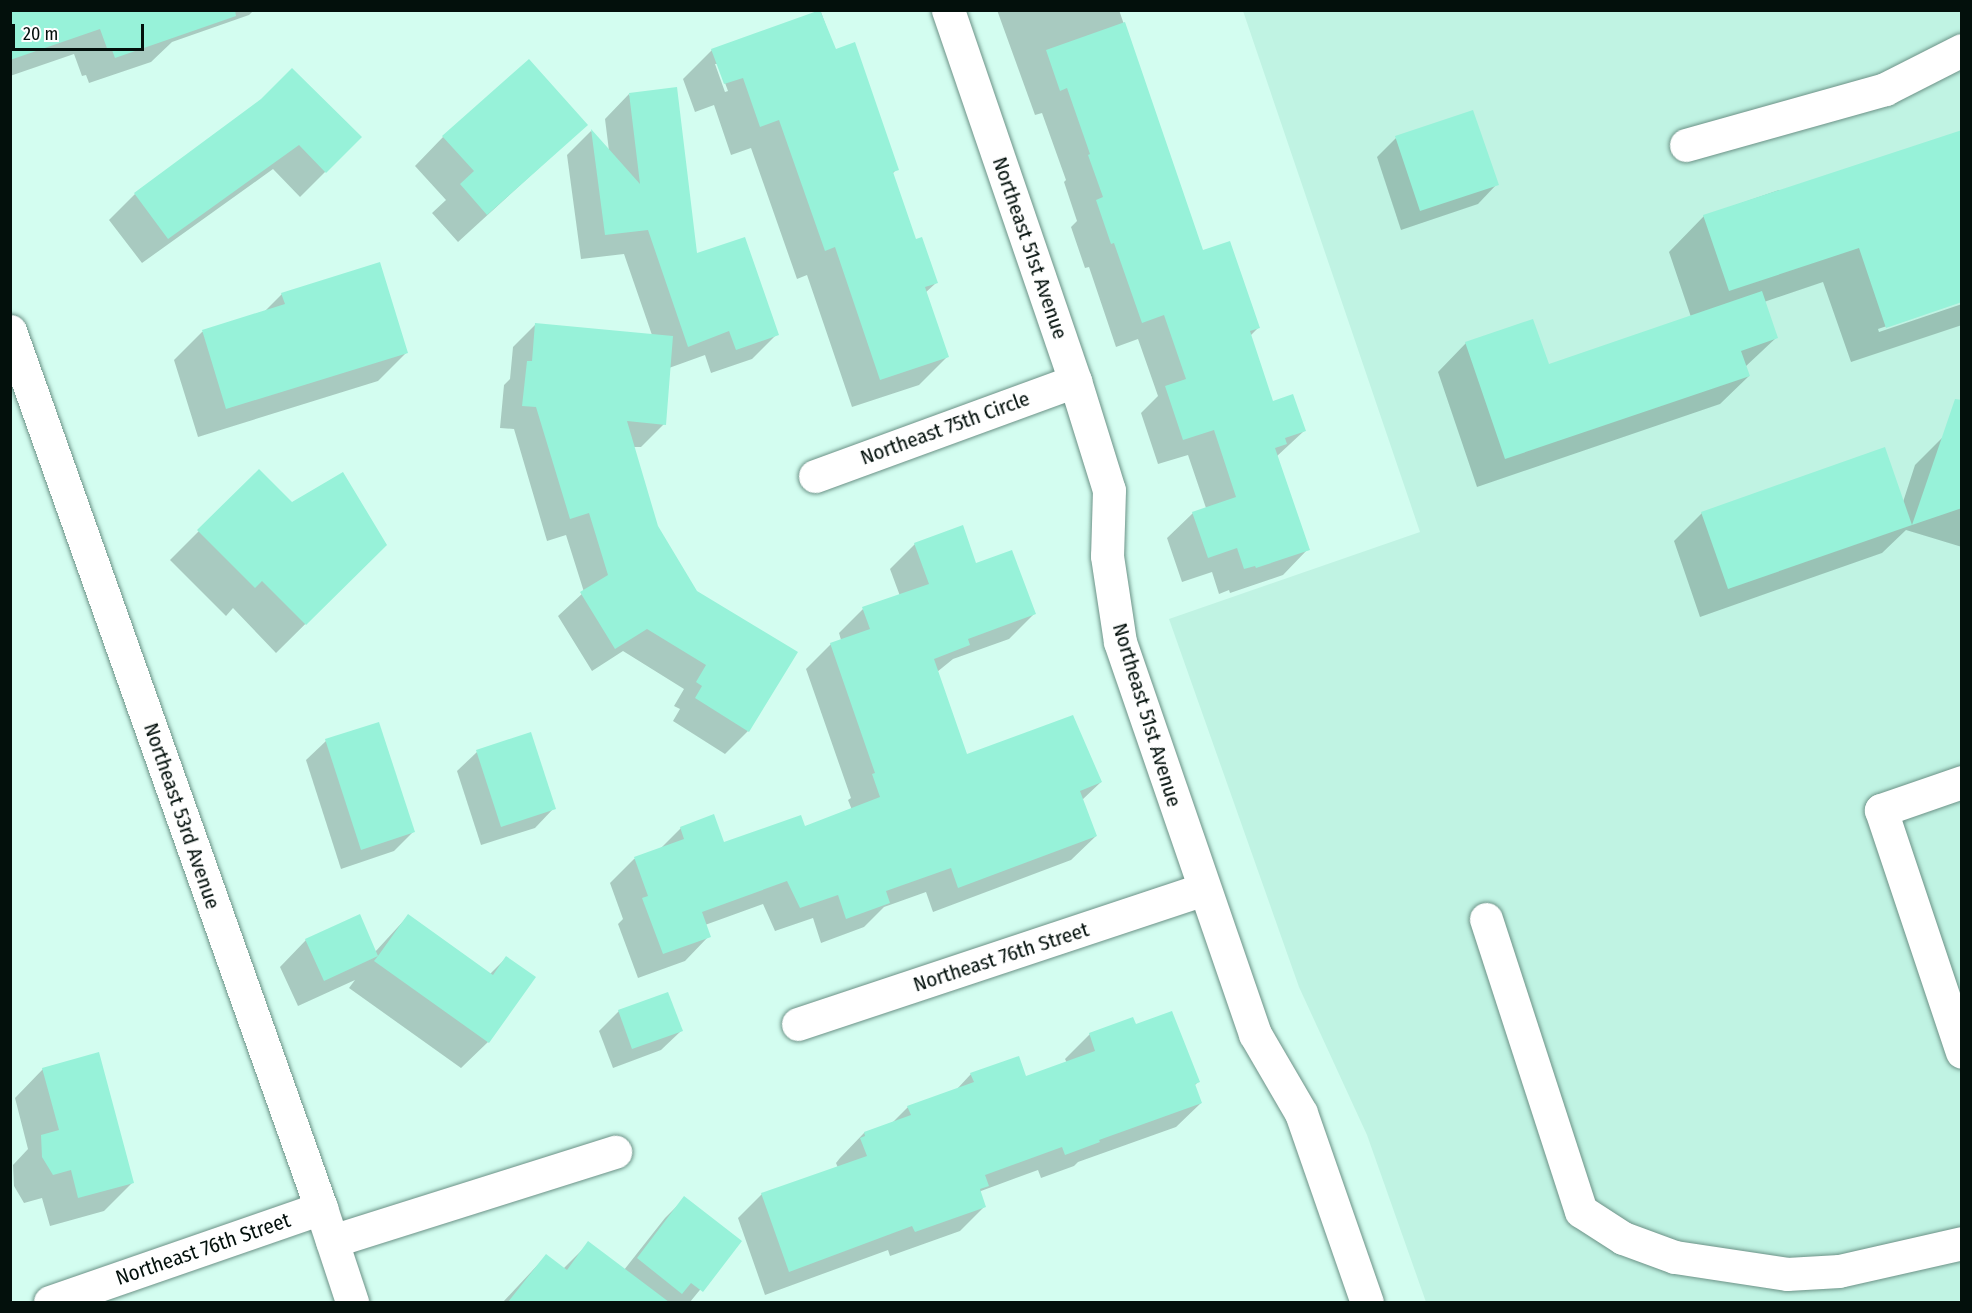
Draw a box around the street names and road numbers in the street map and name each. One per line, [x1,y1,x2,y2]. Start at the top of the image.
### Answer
street label: Northeast 51st Avenue [987,154,1073,342]
street label: Northeast 75th Circle [857,386,1033,470]
street label: Northeast 51st Avenue [1107,620,1187,810]
street label: Northeast 53rd Avenue [138,720,226,912]
street label: Northeast 76th Street [910,917,1092,997]
street label: Northeast 76th Street [112,1207,294,1291]

